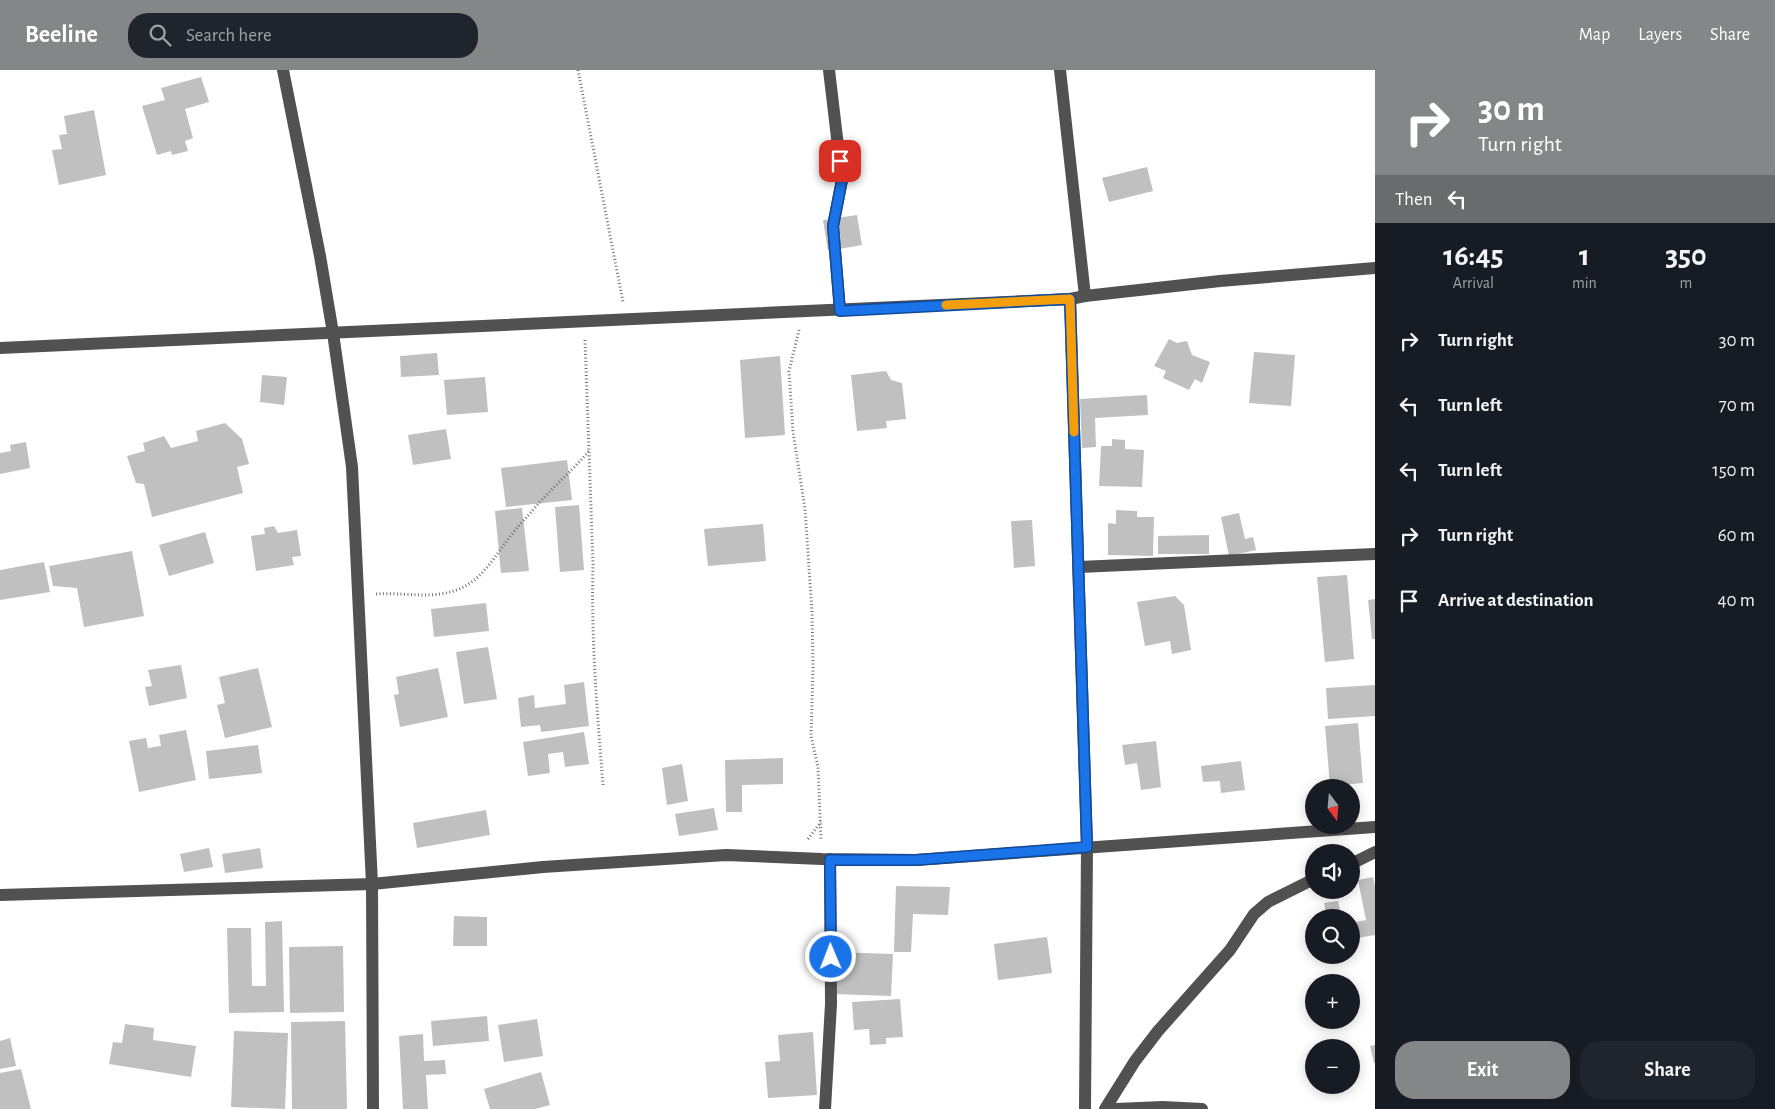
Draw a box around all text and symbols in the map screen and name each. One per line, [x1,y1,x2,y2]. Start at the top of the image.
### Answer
search box [128,13,478,58]
icon: search [146,21,174,49]
text: Beeline [25,23,98,47]
text: Search here [186,26,272,45]
text: Map [1579,26,1610,44]
text: Layers [1638,26,1682,44]
text: Share [1710,26,1750,44]
icon: right [1395,90,1460,155]
text: 30 m [1478,92,1545,127]
text: Turn right [1478,133,1562,155]
pin [819,140,861,182]
icon: arrive [826,147,854,175]
icon: left [1443,185,1471,213]
text: Then [1395,190,1433,209]
text: 16:45 [1443,241,1504,271]
text: 1 [1579,241,1590,271]
text: 350 [1665,241,1707,271]
text: Arrival [1453,275,1494,291]
text: min [1572,275,1597,291]
text: m [1680,275,1692,291]
icon: right [1395,327,1423,355]
text: Turn right [1438,331,1513,350]
text: 30 m [1719,331,1755,350]
icon: left [1395,392,1423,420]
text: Turn left [1438,396,1502,415]
text: 70 m [1719,396,1755,415]
icon: left [1395,457,1423,485]
text: Turn left [1438,461,1502,480]
text: 150 m [1712,461,1755,480]
icon: right [1395,522,1423,550]
text: Turn right [1438,526,1513,545]
text: 60 m [1718,526,1755,545]
icon: arrive [1395,587,1423,615]
text: Arrive at destination [1438,591,1594,610]
text: 40 m [1717,591,1755,610]
north arrow [1305,779,1360,834]
map controls [1305,779,1360,1094]
button: sound [1305,844,1360,899]
button: search [1305,909,1360,964]
position arrow [804,930,856,982]
button: + [1305,974,1360,1029]
button: − [1305,1039,1360,1094]
button: Exit [1395,1041,1570,1099]
button: Share [1580,1041,1755,1099]

